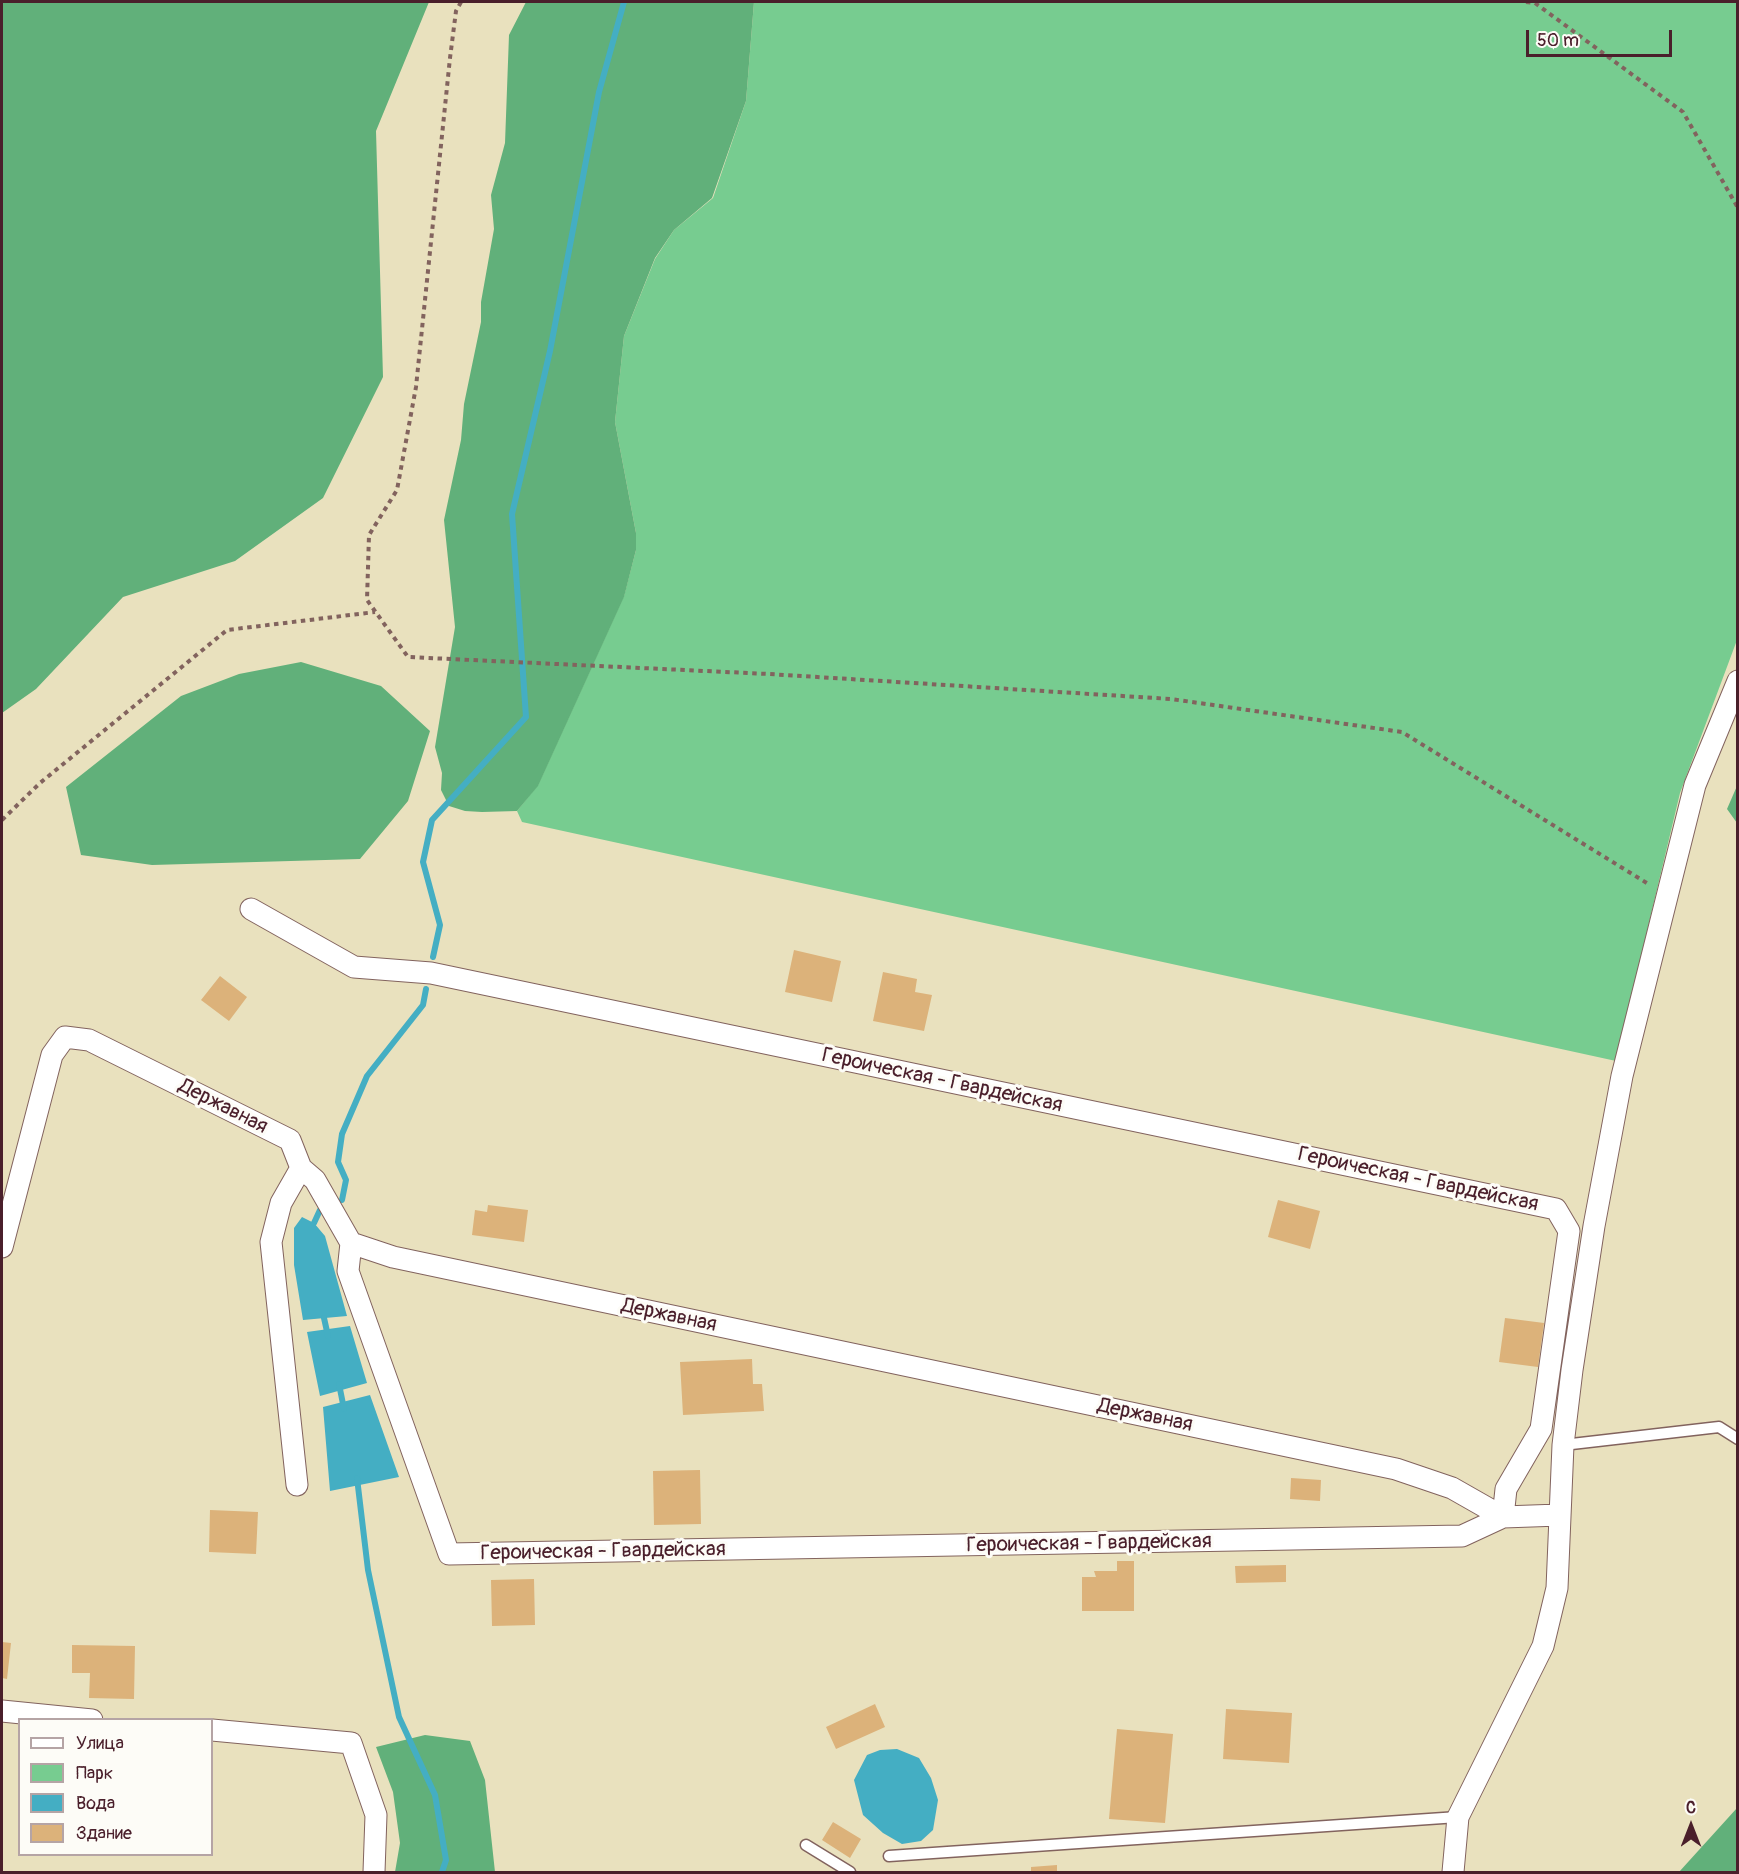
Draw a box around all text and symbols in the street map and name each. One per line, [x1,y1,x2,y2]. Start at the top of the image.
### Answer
scale bar [1529,18,1674,56]
text: 50 m [1537,29,1579,52]
street label: Героическая - Гвардейская [819,1043,1065,1119]
street label: Державная [174,1074,272,1140]
street label: Героическая - Гвардейская [1295,1142,1541,1218]
street label: Державная [619,1294,719,1338]
street label: Державная [1095,1394,1195,1438]
street label: Героическая - Гвардейская [966,1529,1212,1559]
street label: Героическая - Гвардейская [480,1537,726,1567]
legend [18,1718,213,1856]
text: Улица [76,1732,124,1755]
text: Парк [76,1762,113,1785]
text: Вода [76,1792,115,1815]
north arrow [1661,1796,1721,1856]
text: С [1686,1798,1696,1818]
text: Здание [76,1822,132,1845]

